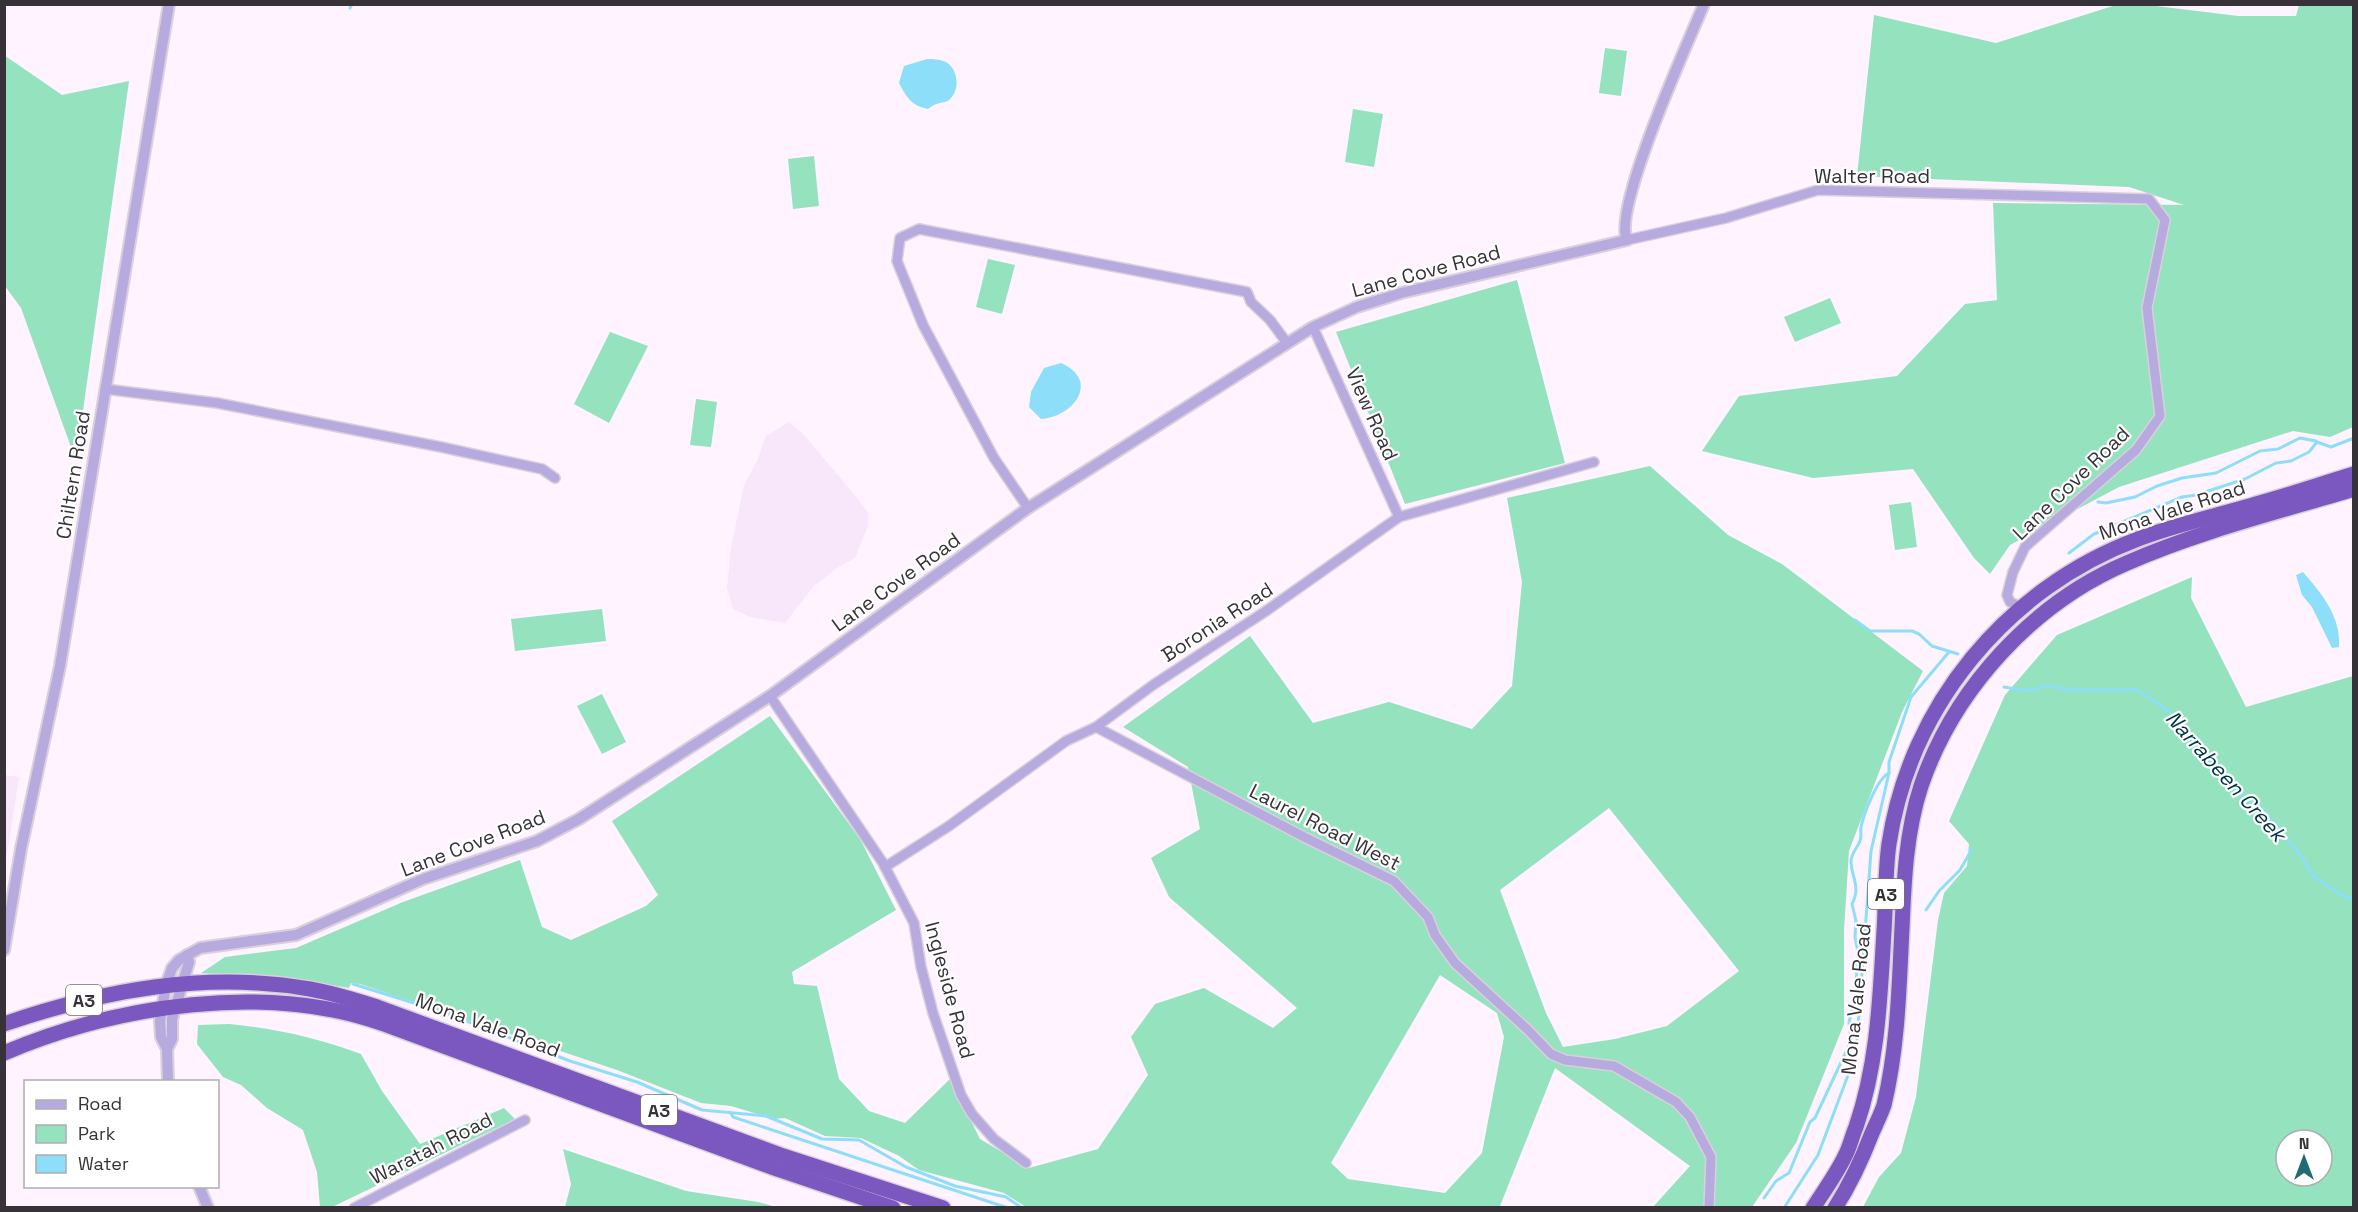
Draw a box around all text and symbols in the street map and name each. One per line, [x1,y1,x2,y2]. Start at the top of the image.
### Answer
street label: Walter Road [1814,163,1930,189]
street label: Lane Cove Road [1349,239,1503,303]
street label: View Road [1340,363,1404,465]
street label: Chiltern Road [50,409,96,541]
street label: Lane Cove Road [2007,421,2135,545]
street label: Mona Vale Road [2095,474,2249,546]
street label: Lane Cove Road [827,527,965,637]
street label: Boronia Road [1156,576,1278,668]
water label: Narrabeen Creek [2160,705,2294,849]
street label: Laurel Road West [1245,778,1405,876]
street label: Lane Cove Road [397,803,549,883]
road number: A3 [1868,879,1904,909]
street label: Ingleside Road [919,918,981,1062]
street label: Mona Vale Road [1835,922,1877,1076]
road number: A3 [66,985,102,1015]
street label: Mona Vale Road [412,987,564,1063]
legend [24,1080,219,1188]
text: Road [78,1092,122,1115]
road number: A3 [641,1095,677,1125]
street label: Waratah Road [365,1106,497,1190]
text: Park [78,1122,116,1145]
north arrow [2274,1128,2334,1188]
text: N [2299,1133,2309,1154]
text: Water [78,1152,129,1175]

